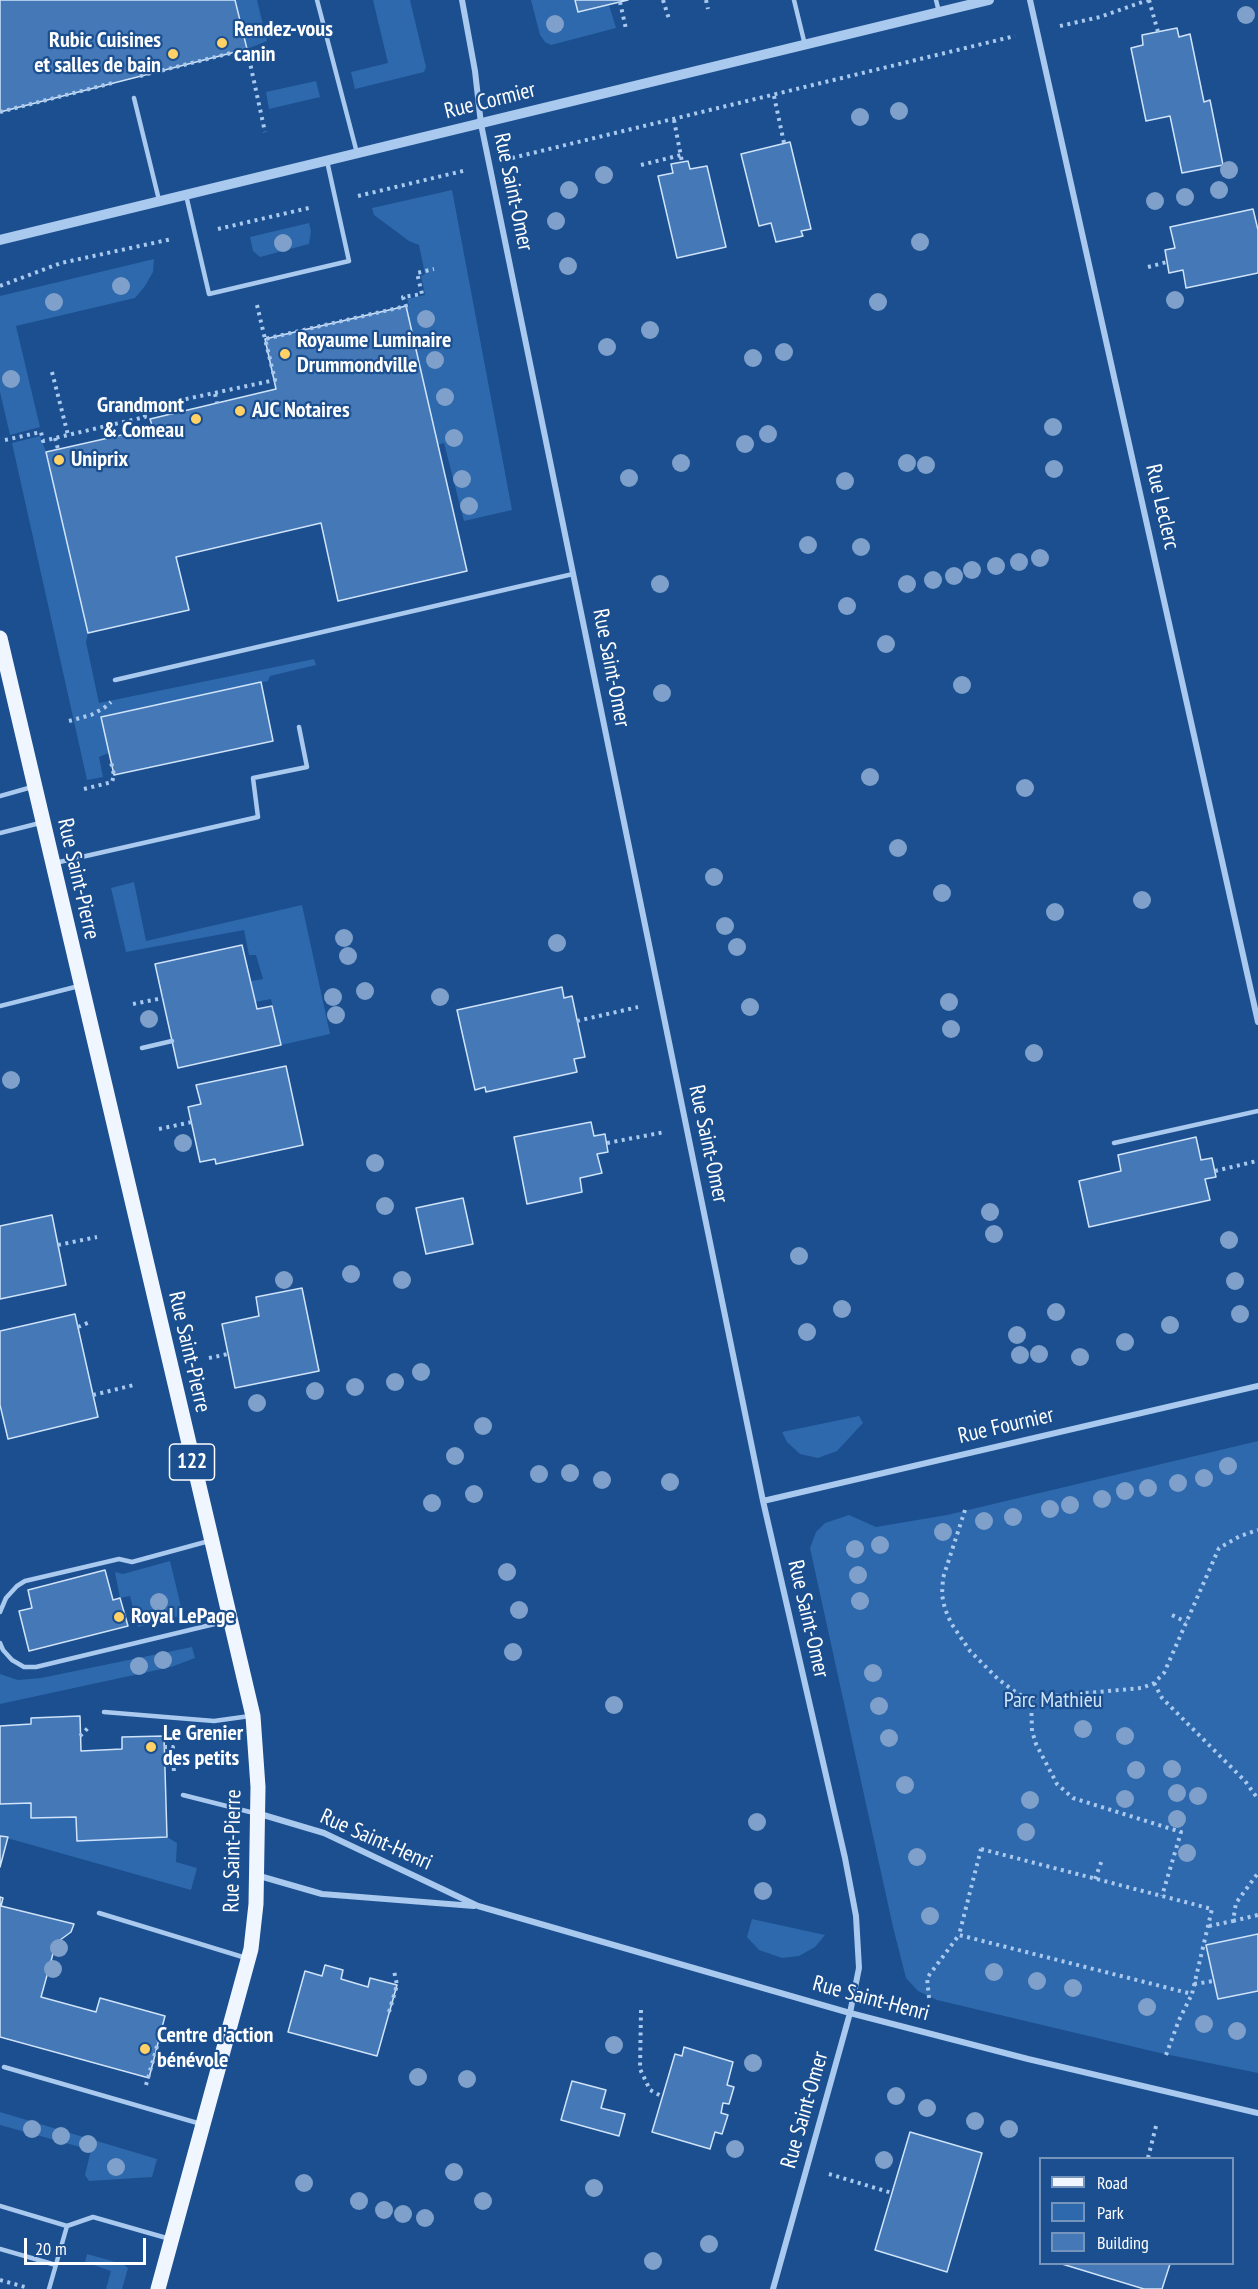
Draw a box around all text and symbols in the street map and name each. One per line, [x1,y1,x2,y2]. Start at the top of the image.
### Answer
place label: Rendez-vous canin [234,17,333,68]
place label: Rubic Cuisines et salles de bain [34,28,161,80]
marker: Rendez-vous canin [215,36,229,50]
marker: Rubic Cuisines et salles de bain [166,47,180,61]
street label: Rue Cormier [442,77,538,125]
street label: Rue Saint-Omer [488,131,538,253]
place label: Royaume Luminaire Drummondville [297,328,451,380]
marker: Royaume Luminaire Drummondville [278,347,292,361]
place label: Grandmont & Comeau [97,393,184,445]
place label: AJC Notaires [252,398,350,424]
marker: AJC Notaires [233,404,247,418]
marker: Grandmont & Comeau [189,412,203,426]
place label: Uniprix [71,447,128,473]
marker: Uniprix [52,453,66,467]
street label: Rue Leclerc [1139,462,1185,552]
street label: Rue Saint-Omer [587,607,635,729]
street label: Rue Saint-Pierre [51,816,105,942]
street label: Rue Saint-Omer [683,1083,733,1205]
street label: Rue Saint-Pierre [162,1289,216,1415]
street label: Rue Fournier [955,1402,1057,1450]
road number: 122 [170,1444,214,1480]
street label: Rue Saint-Omer [782,1558,834,1680]
place label: Royal LePage [131,1604,235,1630]
marker: Royal LePage [112,1610,126,1624]
park label: Parc Mathieu [1004,1688,1102,1714]
place label: Le Grenier des petits [163,1721,243,1772]
marker: Le Grenier des petits [144,1740,158,1754]
street label: Rue Saint-Pierre [219,1789,247,1913]
street label: Rue Saint-Henri [316,1804,436,1876]
street label: Rue Saint-Henri [810,1971,932,2027]
place label: Centre d'action bénévole [157,2023,273,2074]
marker: Centre d'action bénévole [138,2042,152,2056]
street label: Rue Saint-Omer [776,2049,834,2171]
legend [1039,2157,1234,2265]
text: Road [1097,2171,1128,2194]
text: Park [1097,2201,1124,2224]
scale bar [27,2226,148,2264]
text: Building [1097,2231,1149,2254]
text: 20 m [35,2237,67,2260]

